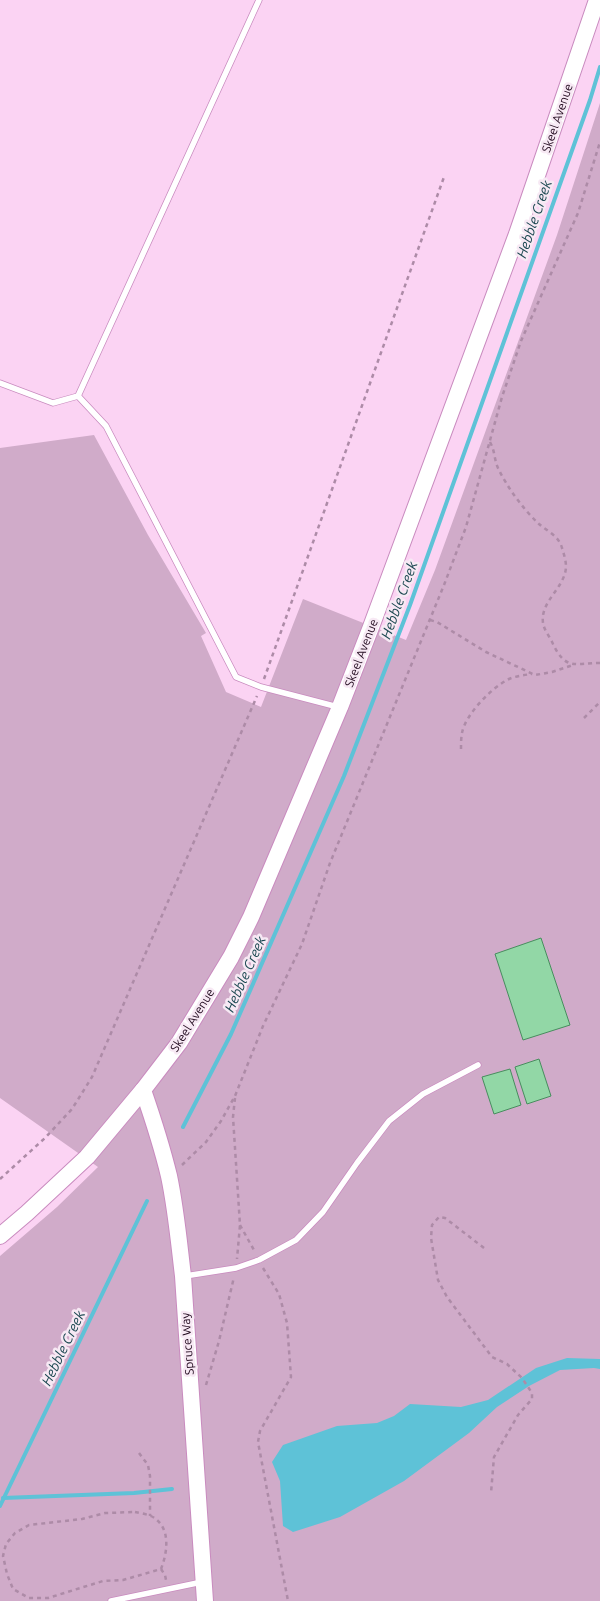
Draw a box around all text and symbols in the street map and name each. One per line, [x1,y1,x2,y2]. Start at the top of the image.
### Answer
street label: Skeel Avenue [539,82,575,154]
water label: Hebble Creek [513,177,555,260]
water label: Hebble Creek [378,558,421,641]
street label: Skeel Avenue [342,617,380,689]
water label: Hebble Creek [221,933,269,1014]
street label: Skeel Avenue [167,986,217,1054]
water label: Hebble Creek [38,1307,88,1388]
street label: Spruce Way [178,1312,196,1376]

